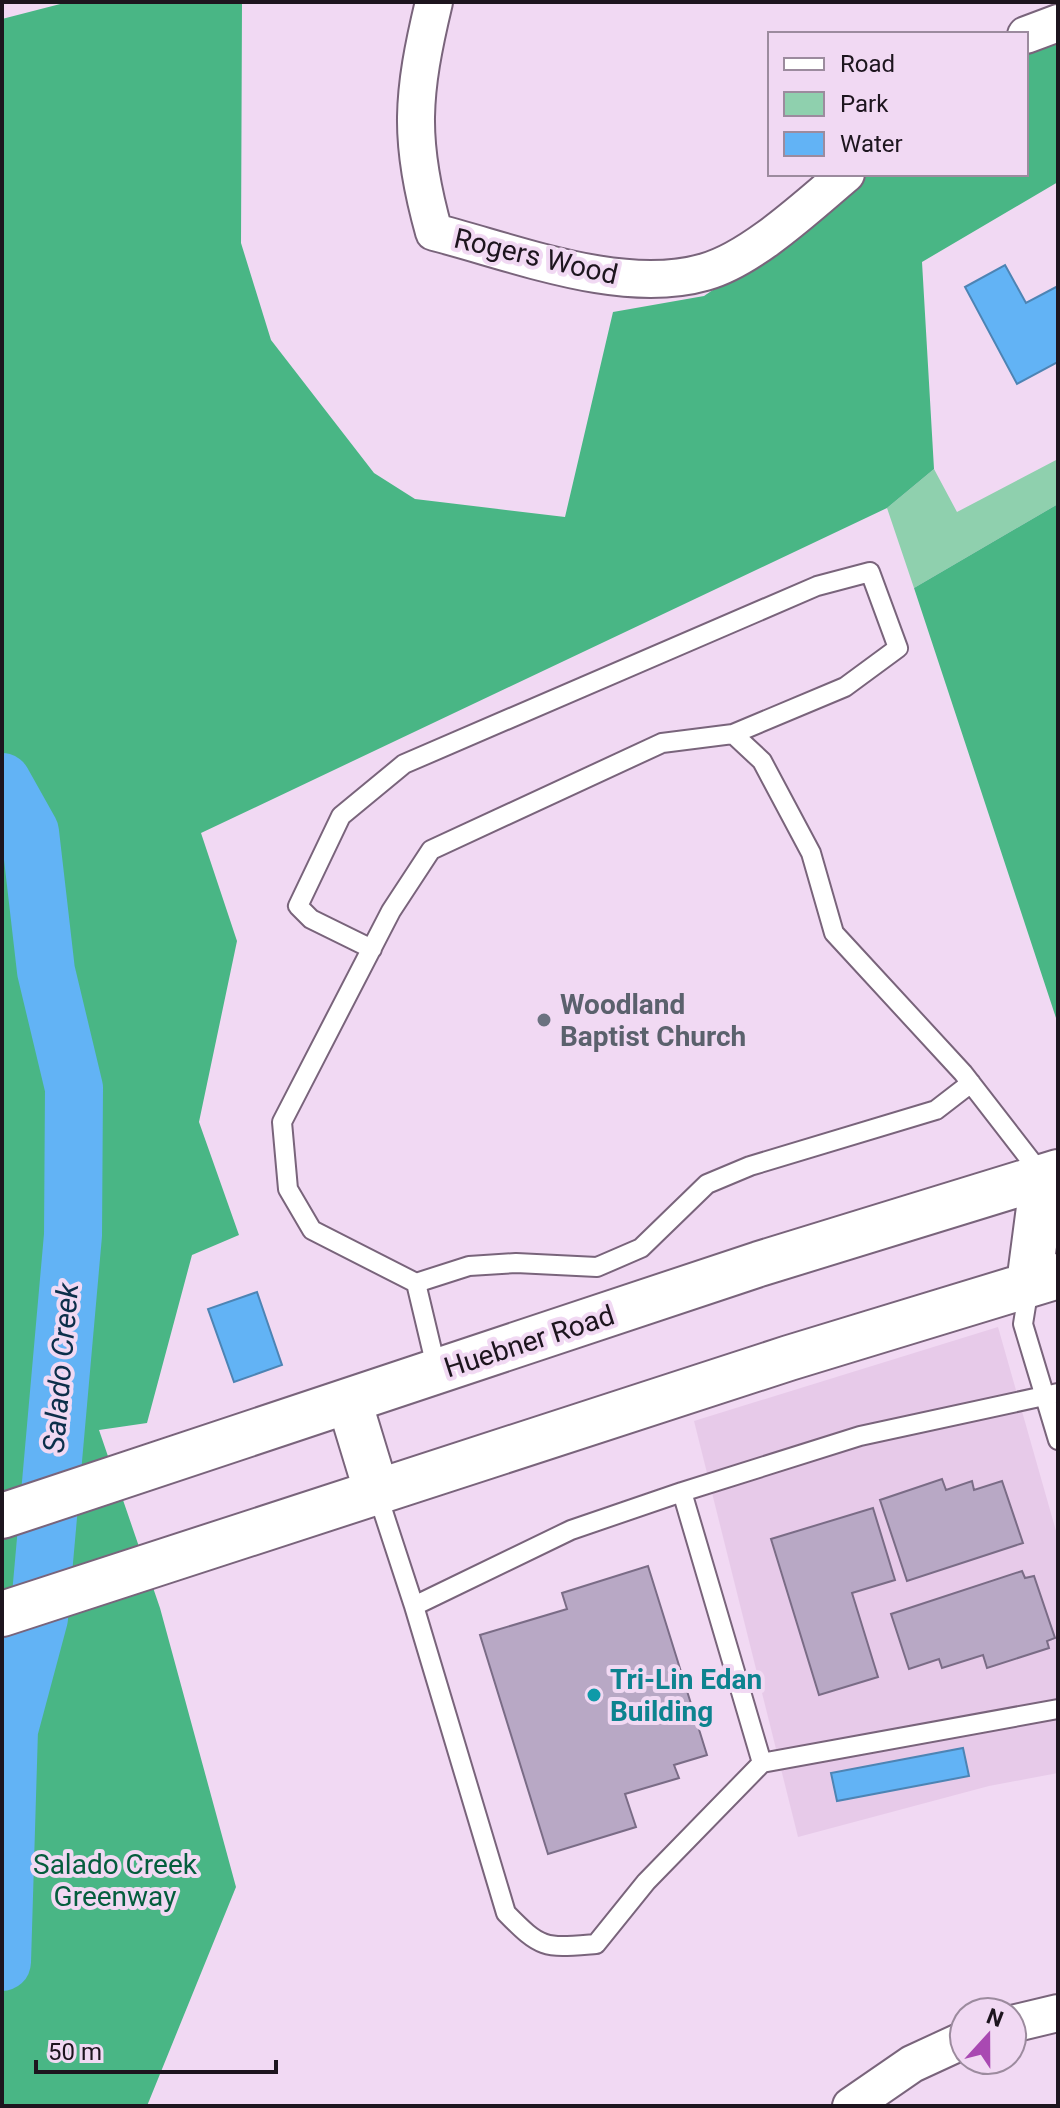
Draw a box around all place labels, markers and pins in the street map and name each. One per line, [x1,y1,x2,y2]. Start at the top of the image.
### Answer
place label: Woodland Baptist Church [560,988,746,1053]
marker: Woodland Baptist Church [535,1011,553,1029]
place label: Tri-Lin Edan Building [610,1663,762,1728]
marker: Tri-Lin Edan Building [585,1686,603,1704]

